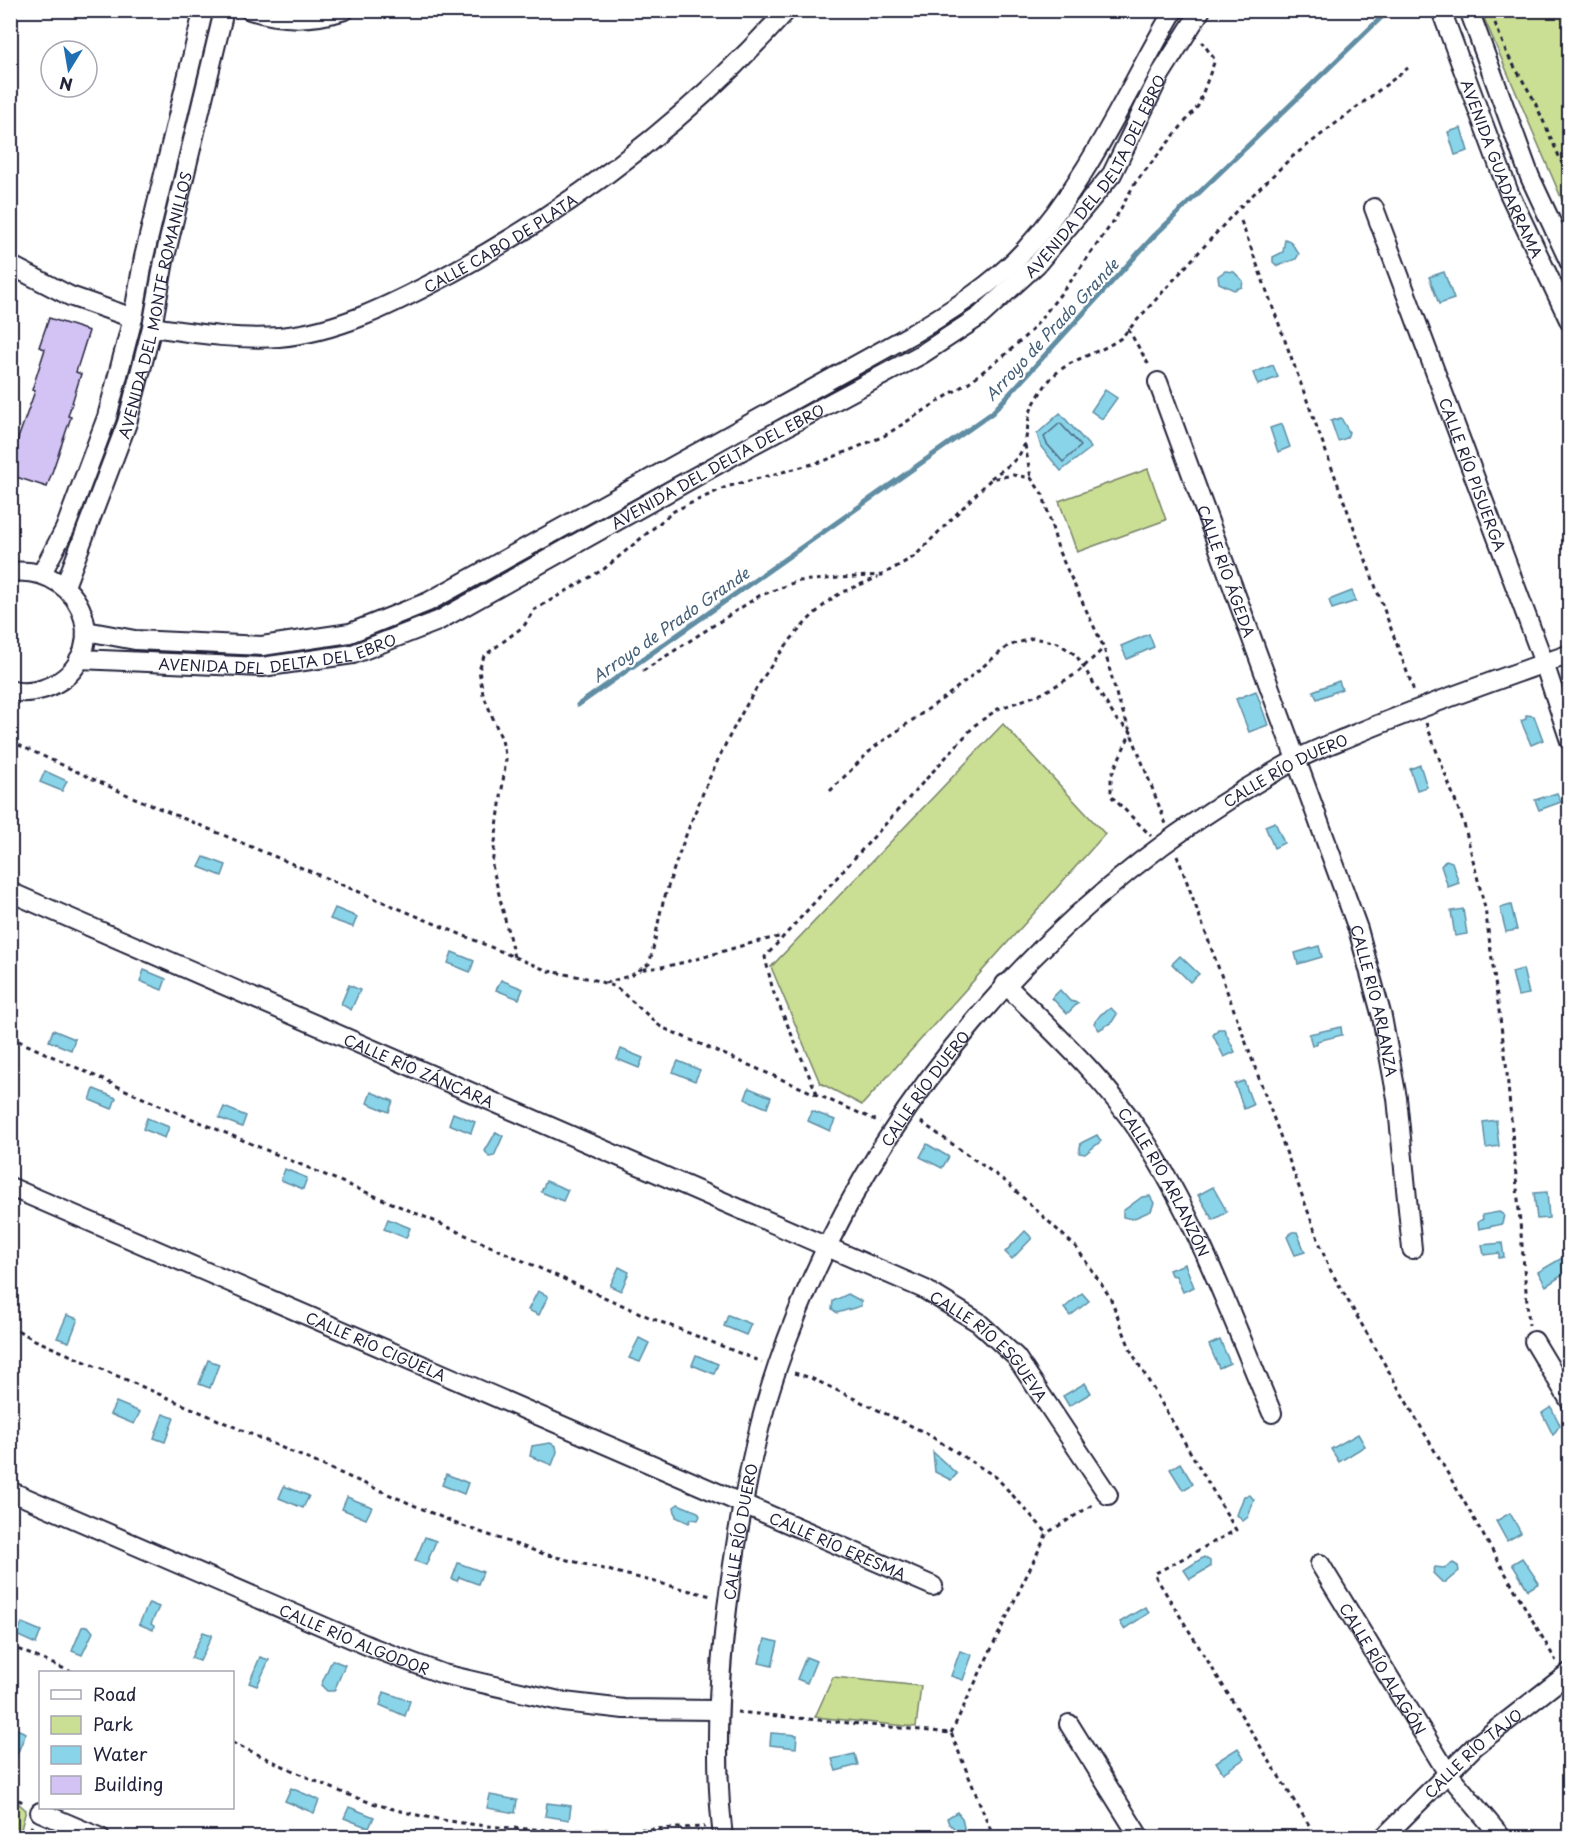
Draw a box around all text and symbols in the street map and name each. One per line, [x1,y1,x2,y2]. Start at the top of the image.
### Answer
north arrow [39,39,99,99]
street label: AVENIDA DEL DELTA DEL EBRO [1019,70,1170,282]
text: N [57,72,74,98]
street label: AVENIDA GUADARRAMA [1456,76,1549,261]
street label: AVENIDA DEL MONTE ROMANILLOS [111,169,197,441]
street label: CALLE CABO DE PLATA [419,187,581,297]
water label: Arroyo de Prado Grande [979,252,1124,405]
street label: CALLE RÍO PISUERGA [1434,394,1513,554]
street label: AVENIDA DEL DELTA DEL EBRO [606,397,828,534]
street label: CALLE RÍO ÁGEDA [1192,501,1262,640]
water label: Arroyo de Prado Grande [587,560,754,687]
street label: AVENIDA DEL DELTA DEL EBRO [158,627,399,679]
street label: CALLE RÍO DUERO [1218,727,1351,812]
street label: CALLE RÍO ARLANZA [1346,922,1404,1078]
street label: CALLE RÍO DUERO [874,1025,974,1150]
street label: CALLE RÍO ZÁNCARA [340,1027,498,1112]
street label: CALLE RÍO ARLANZÓN [1113,1102,1216,1260]
street label: CALLE RÍO ESGUEVA [926,1284,1054,1406]
street label: CALLE RÍO CIGÜELA [302,1305,450,1386]
street label: CALLE RÍO DUERO [717,1461,762,1601]
street label: CALLE RÍO ERESMA [766,1505,910,1585]
street label: CALLE RÍO ALGODOR [276,1597,433,1680]
street label: CALLE RÍO ALAGÓN [1335,1598,1433,1738]
legend [39,1671,234,1809]
text: Road [93,1680,137,1707]
street label: CALLE RÍO TAJO [1418,1702,1527,1803]
text: Park [93,1710,133,1737]
text: Water [93,1740,148,1767]
text: Building [93,1770,163,1797]

